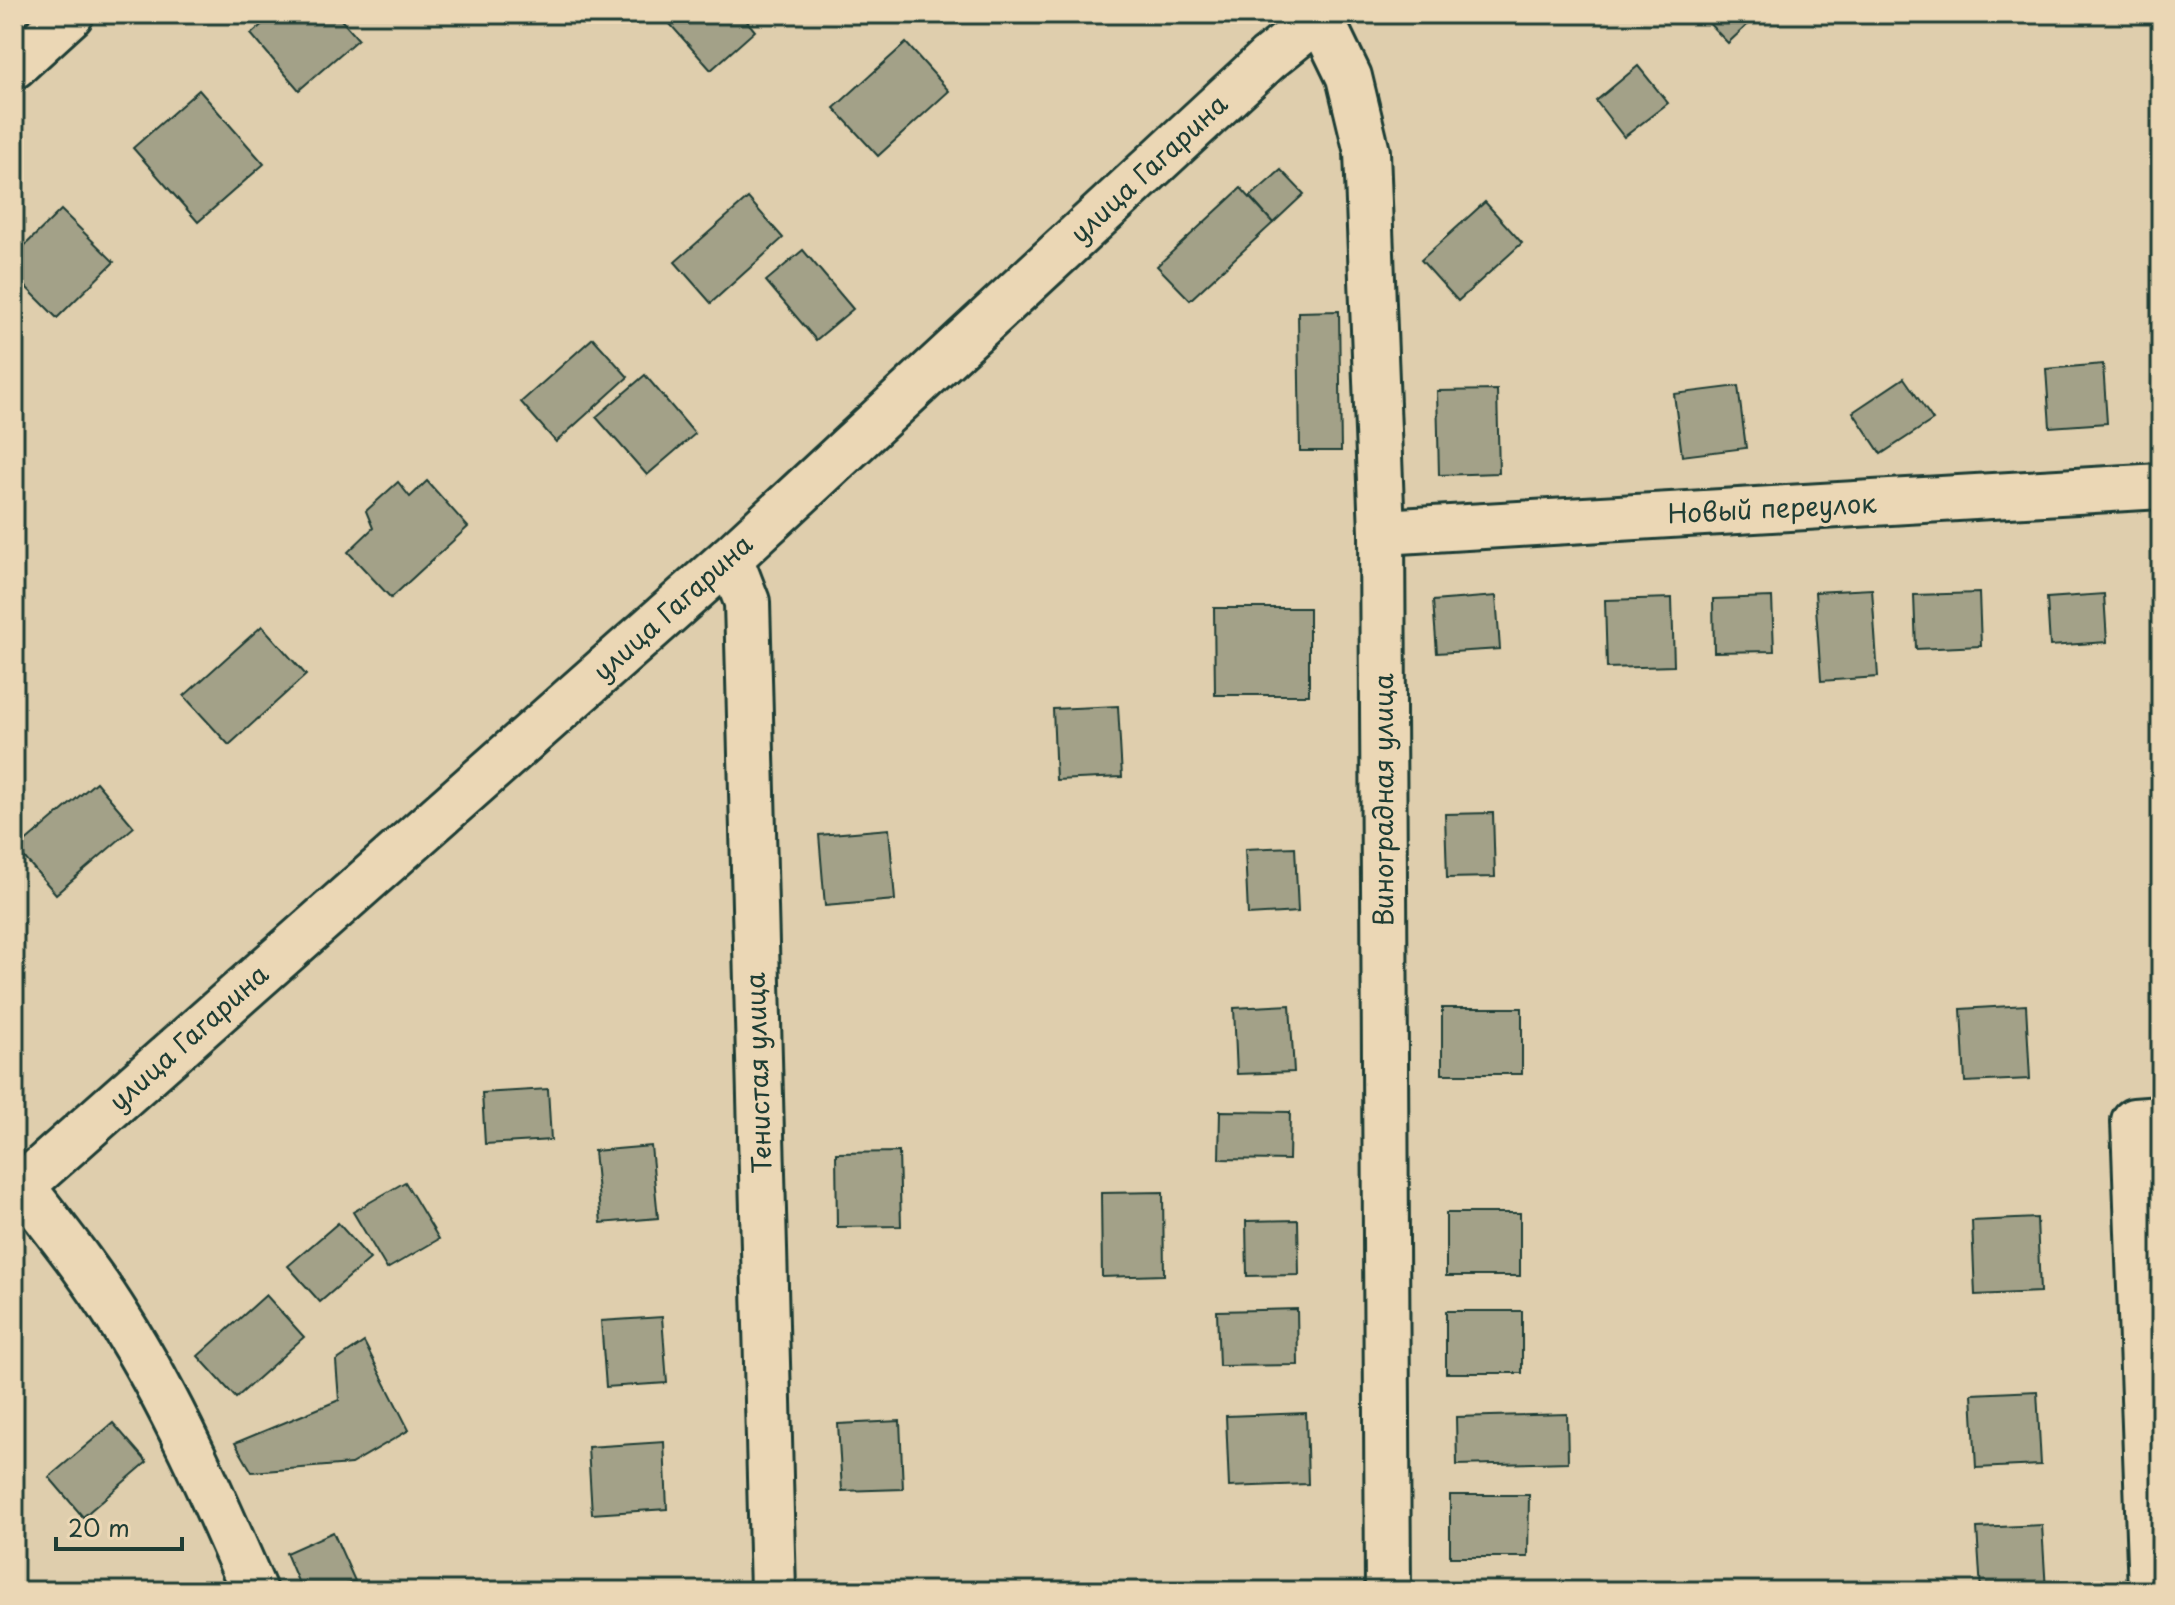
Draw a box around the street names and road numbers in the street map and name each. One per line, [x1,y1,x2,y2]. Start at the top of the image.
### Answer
street label: улица Гагарина [1060,84,1236,251]
street label: Новый переулок [1666,483,1878,532]
street label: улица Гагарина [584,524,761,689]
street label: Виноградная улица [1363,673,1402,927]
street label: улица Гагарина [100,954,277,1119]
street label: Тенистая улица [734,971,781,1174]

